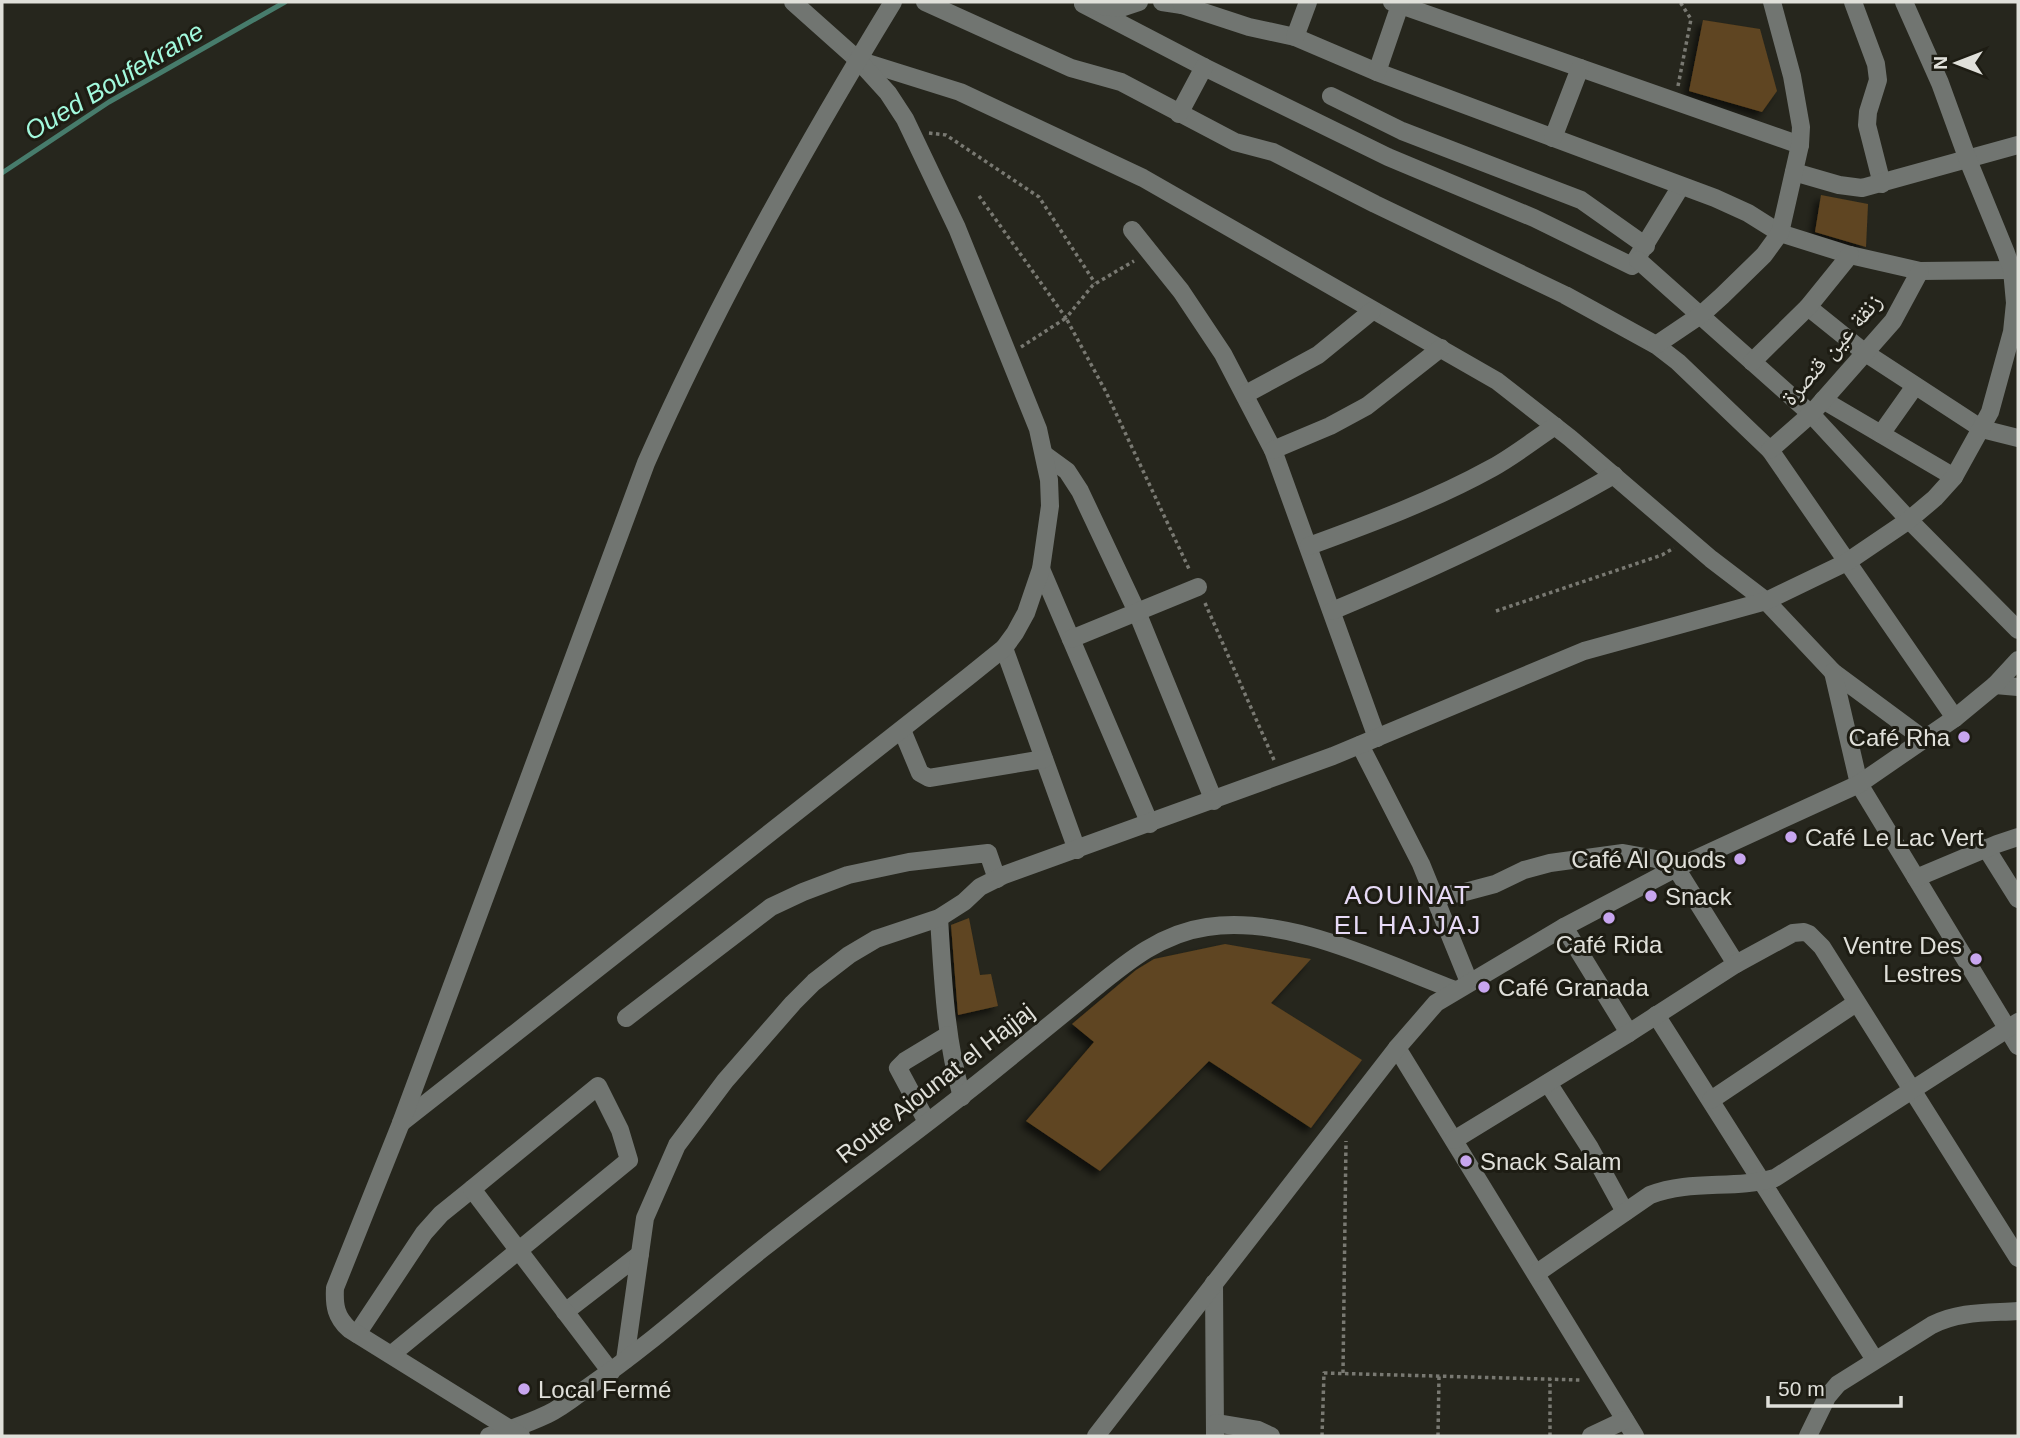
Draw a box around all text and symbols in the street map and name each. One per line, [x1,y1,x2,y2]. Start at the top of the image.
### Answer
water label: Oued Boufekrane [19,16,209,146]
north arrow [1922,28,1992,98]
text: N [1930,56,1951,70]
street label: زنقة عين قنصرة [1775,288,1888,411]
place label: Café Rha [1849,724,1951,751]
marker: Café Rha [1956,729,1972,745]
place label: Café Le Lac Vert [1805,824,1984,851]
marker: Café Le Lac Vert [1783,829,1799,845]
place label: Café Al Quods [1571,846,1726,873]
marker: Café Al Quods [1732,851,1748,867]
district label: AOUINAT EL HAJJAJ [1334,880,1482,940]
place label: Snack [1665,883,1733,910]
marker: Snack [1643,888,1659,904]
marker: Café Rida [1601,910,1617,926]
place label: Café Rida [1556,931,1663,958]
place label: Ventre Des Lestres [1843,932,1962,987]
marker: Ventre Des Lestres [1968,951,1984,967]
place label: Café Granada [1498,974,1649,1001]
marker: Café Granada [1476,979,1492,995]
street label: Route Aiounat el Hajjaj [831,998,1039,1168]
place label: Snack Salam [1480,1148,1621,1175]
marker: Snack Salam [1458,1153,1474,1169]
scale bar [1768,1364,1901,1408]
place label: Local Fermé [538,1376,671,1403]
text: 50 m [1778,1377,1825,1400]
marker: Local Fermé [516,1381,532,1397]

